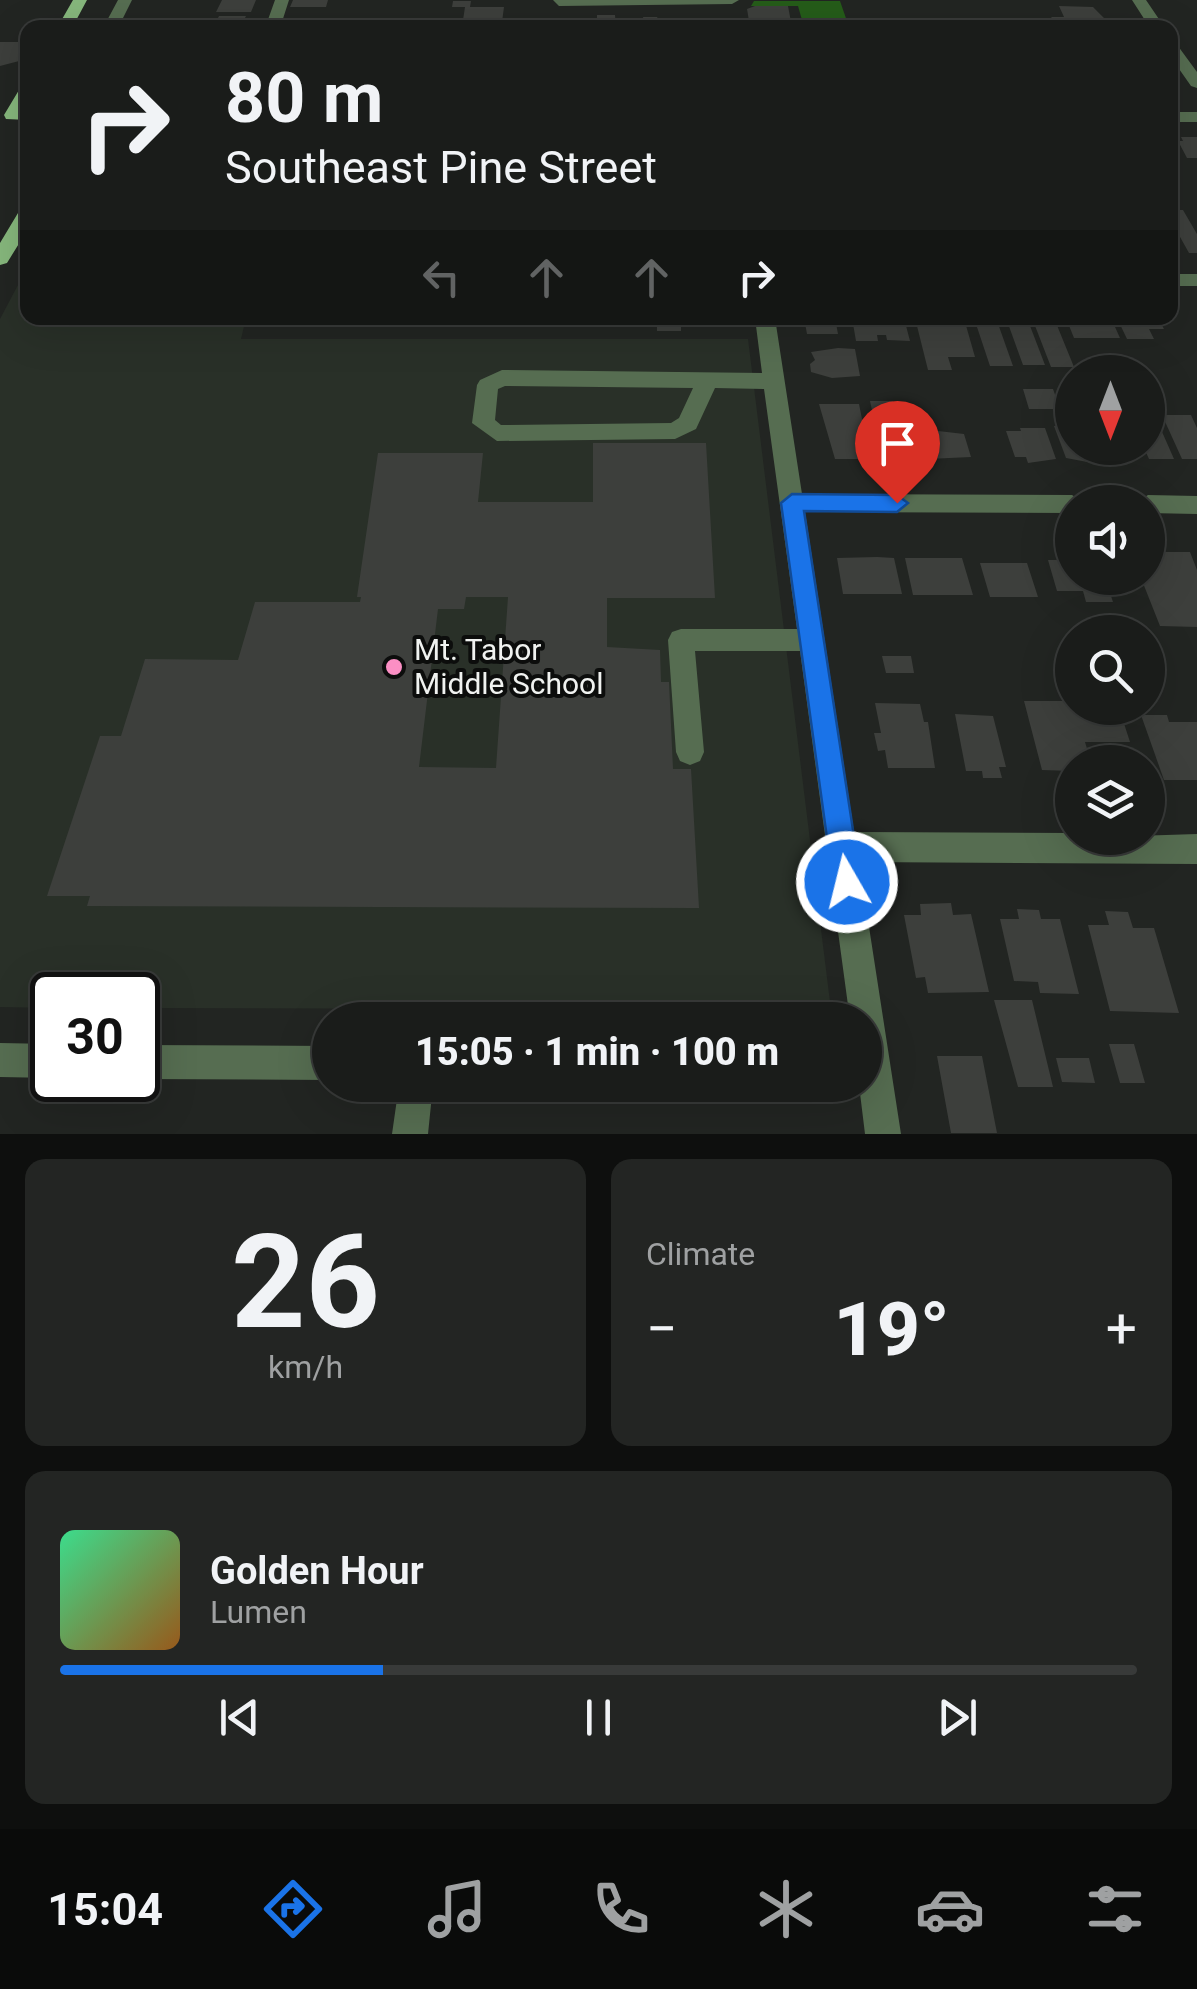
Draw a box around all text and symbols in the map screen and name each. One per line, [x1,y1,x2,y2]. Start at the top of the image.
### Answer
text: 80 m [225,57,383,139]
icon: right [60,60,190,190]
text: Southeast Pine Street [225,141,657,194]
icon: left [414,250,469,305]
icon: ahead [519,250,574,305]
icon: ahead [624,250,679,305]
icon: right [729,250,784,305]
north arrow [1055,355,1165,465]
map controls [1055,355,1165,855]
pin [855,401,940,504]
icon: arrive [870,416,925,471]
button: sound [1055,485,1165,595]
button: search [1055,615,1165,725]
place label: Mt. Tabor Middle School [414,632,604,701]
marker: Mt. Tabor Middle School [383,656,405,678]
button: layers [1055,745,1165,855]
position arrow [795,830,899,934]
speed limit sign: 30 [30,972,160,1102]
text: 15:05 · 1 min · 100 m [415,1030,779,1074]
text: 26 [231,1206,380,1359]
text: Climate [646,1235,755,1273]
text: 19° [834,1285,950,1373]
text: − [646,1297,677,1361]
text: + [1106,1297,1137,1361]
text: km/h [268,1348,343,1386]
text: Golden Hour [210,1549,424,1593]
text: Lumen [210,1593,307,1631]
icon: previous [212,1690,267,1745]
icon: pause [571,1690,626,1745]
icon: next [930,1690,985,1745]
icon: directions [258,1874,328,1944]
icon: music [422,1874,492,1944]
icon: phone [586,1874,656,1944]
icon: climate [751,1874,821,1944]
icon: car [915,1874,985,1944]
icon: filters [1080,1874,1150,1944]
text: 15:04 [47,1883,163,1936]

